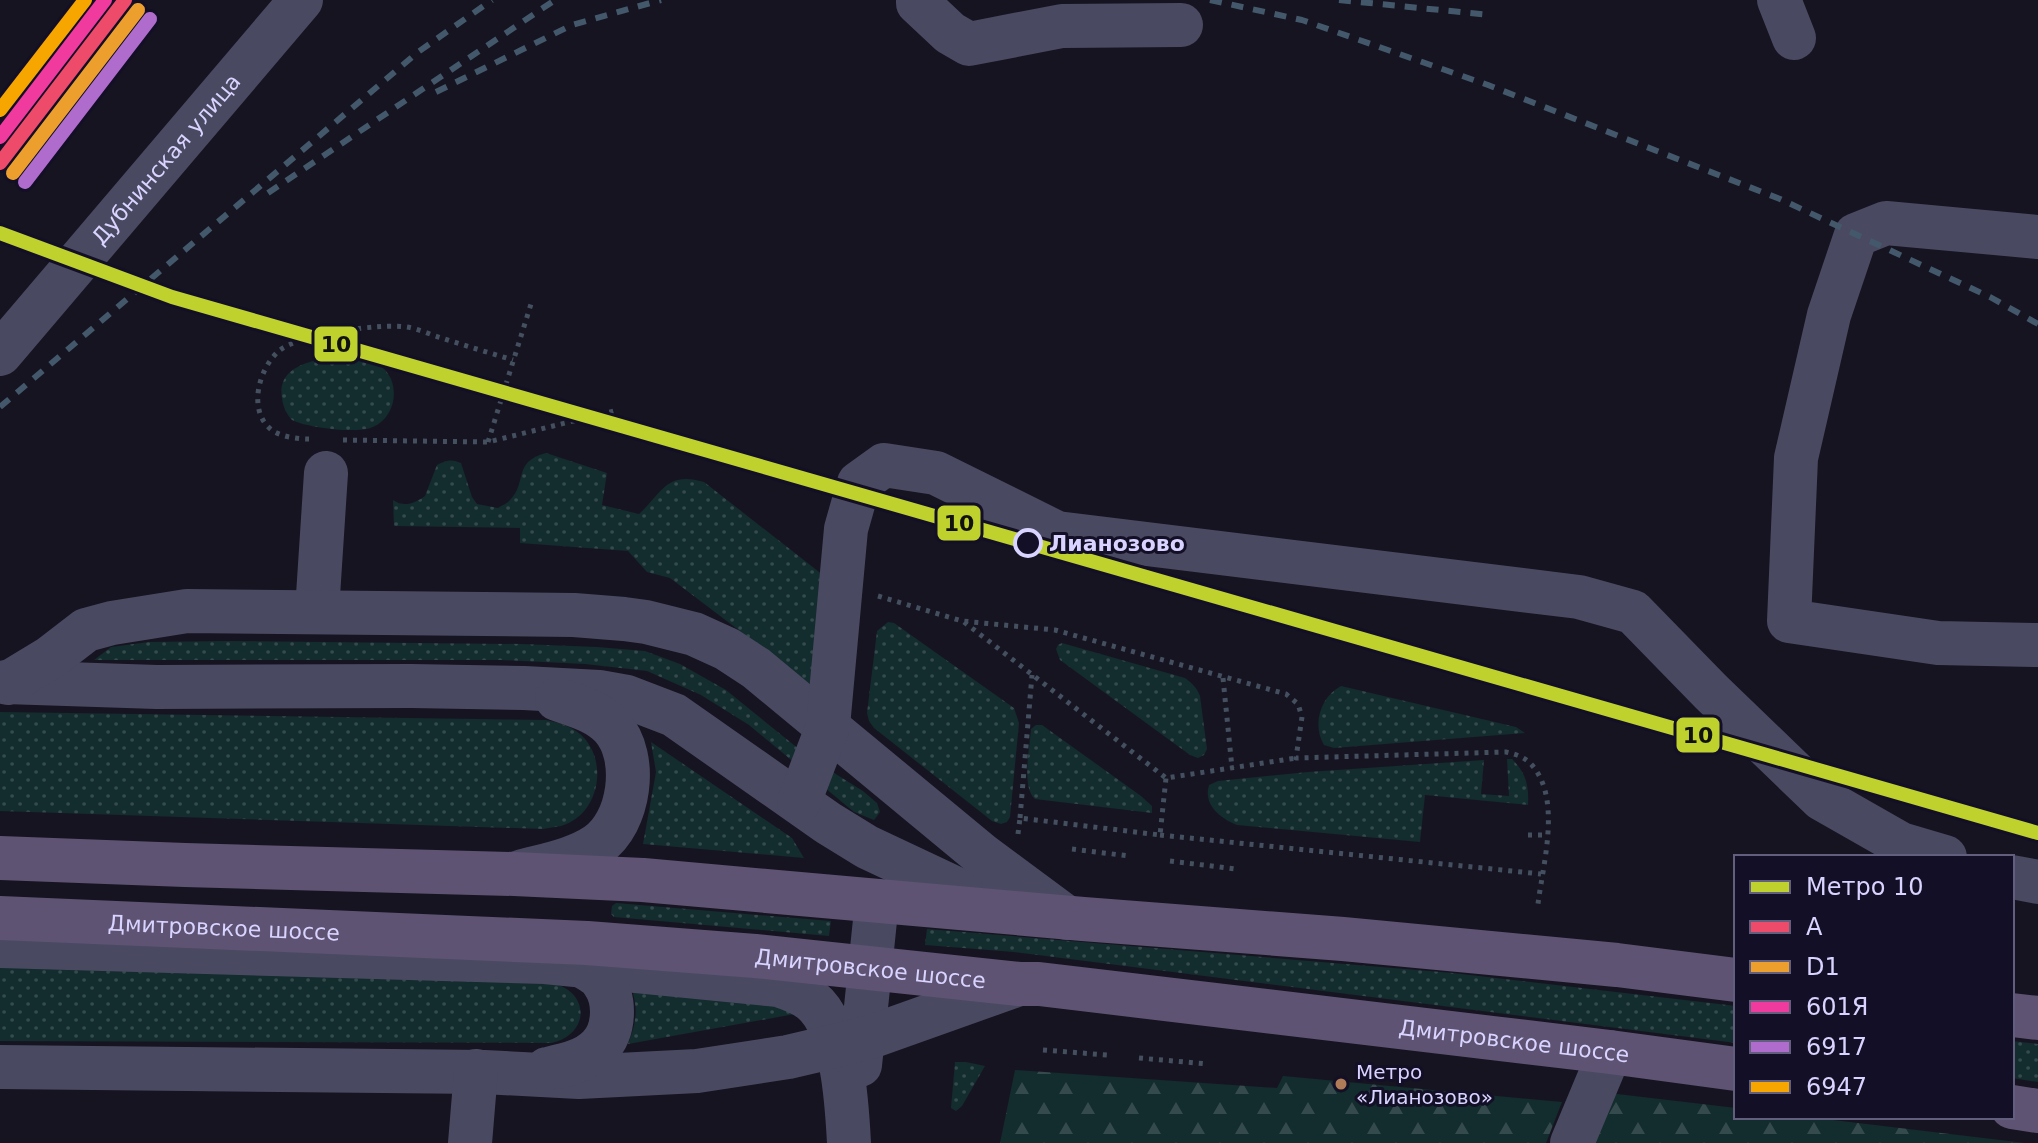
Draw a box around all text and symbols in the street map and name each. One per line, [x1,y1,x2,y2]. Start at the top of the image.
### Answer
street label: Дубнинская улица [86,69,245,249]
line badge: 10 [313,325,359,363]
text: 10 [321,332,351,357]
line badge: 10 [936,504,982,542]
text: 10 [944,511,974,536]
marker: Лианозово [1014,529,1042,557]
place label: Лианозово [1049,531,1185,556]
line badge: 10 [1675,716,1721,754]
text: 10 [1683,723,1713,748]
legend [1734,855,2014,1119]
text: Метро 10 [1806,873,1924,901]
street label: Дмитровское шоссе [107,910,340,945]
text: A [1806,913,1823,941]
street label: Дмитровское шоссе [754,944,987,993]
text: D1 [1806,953,1840,981]
text: 601Я [1806,993,1868,1021]
street label: Дмитровское шоссе [1397,1014,1631,1067]
text: 6917 [1806,1033,1867,1061]
place label: Метро «Лианозово» [1356,1060,1493,1109]
text: 6947 [1806,1073,1867,1101]
marker: Метро «Лианозово» [1333,1076,1349,1092]

